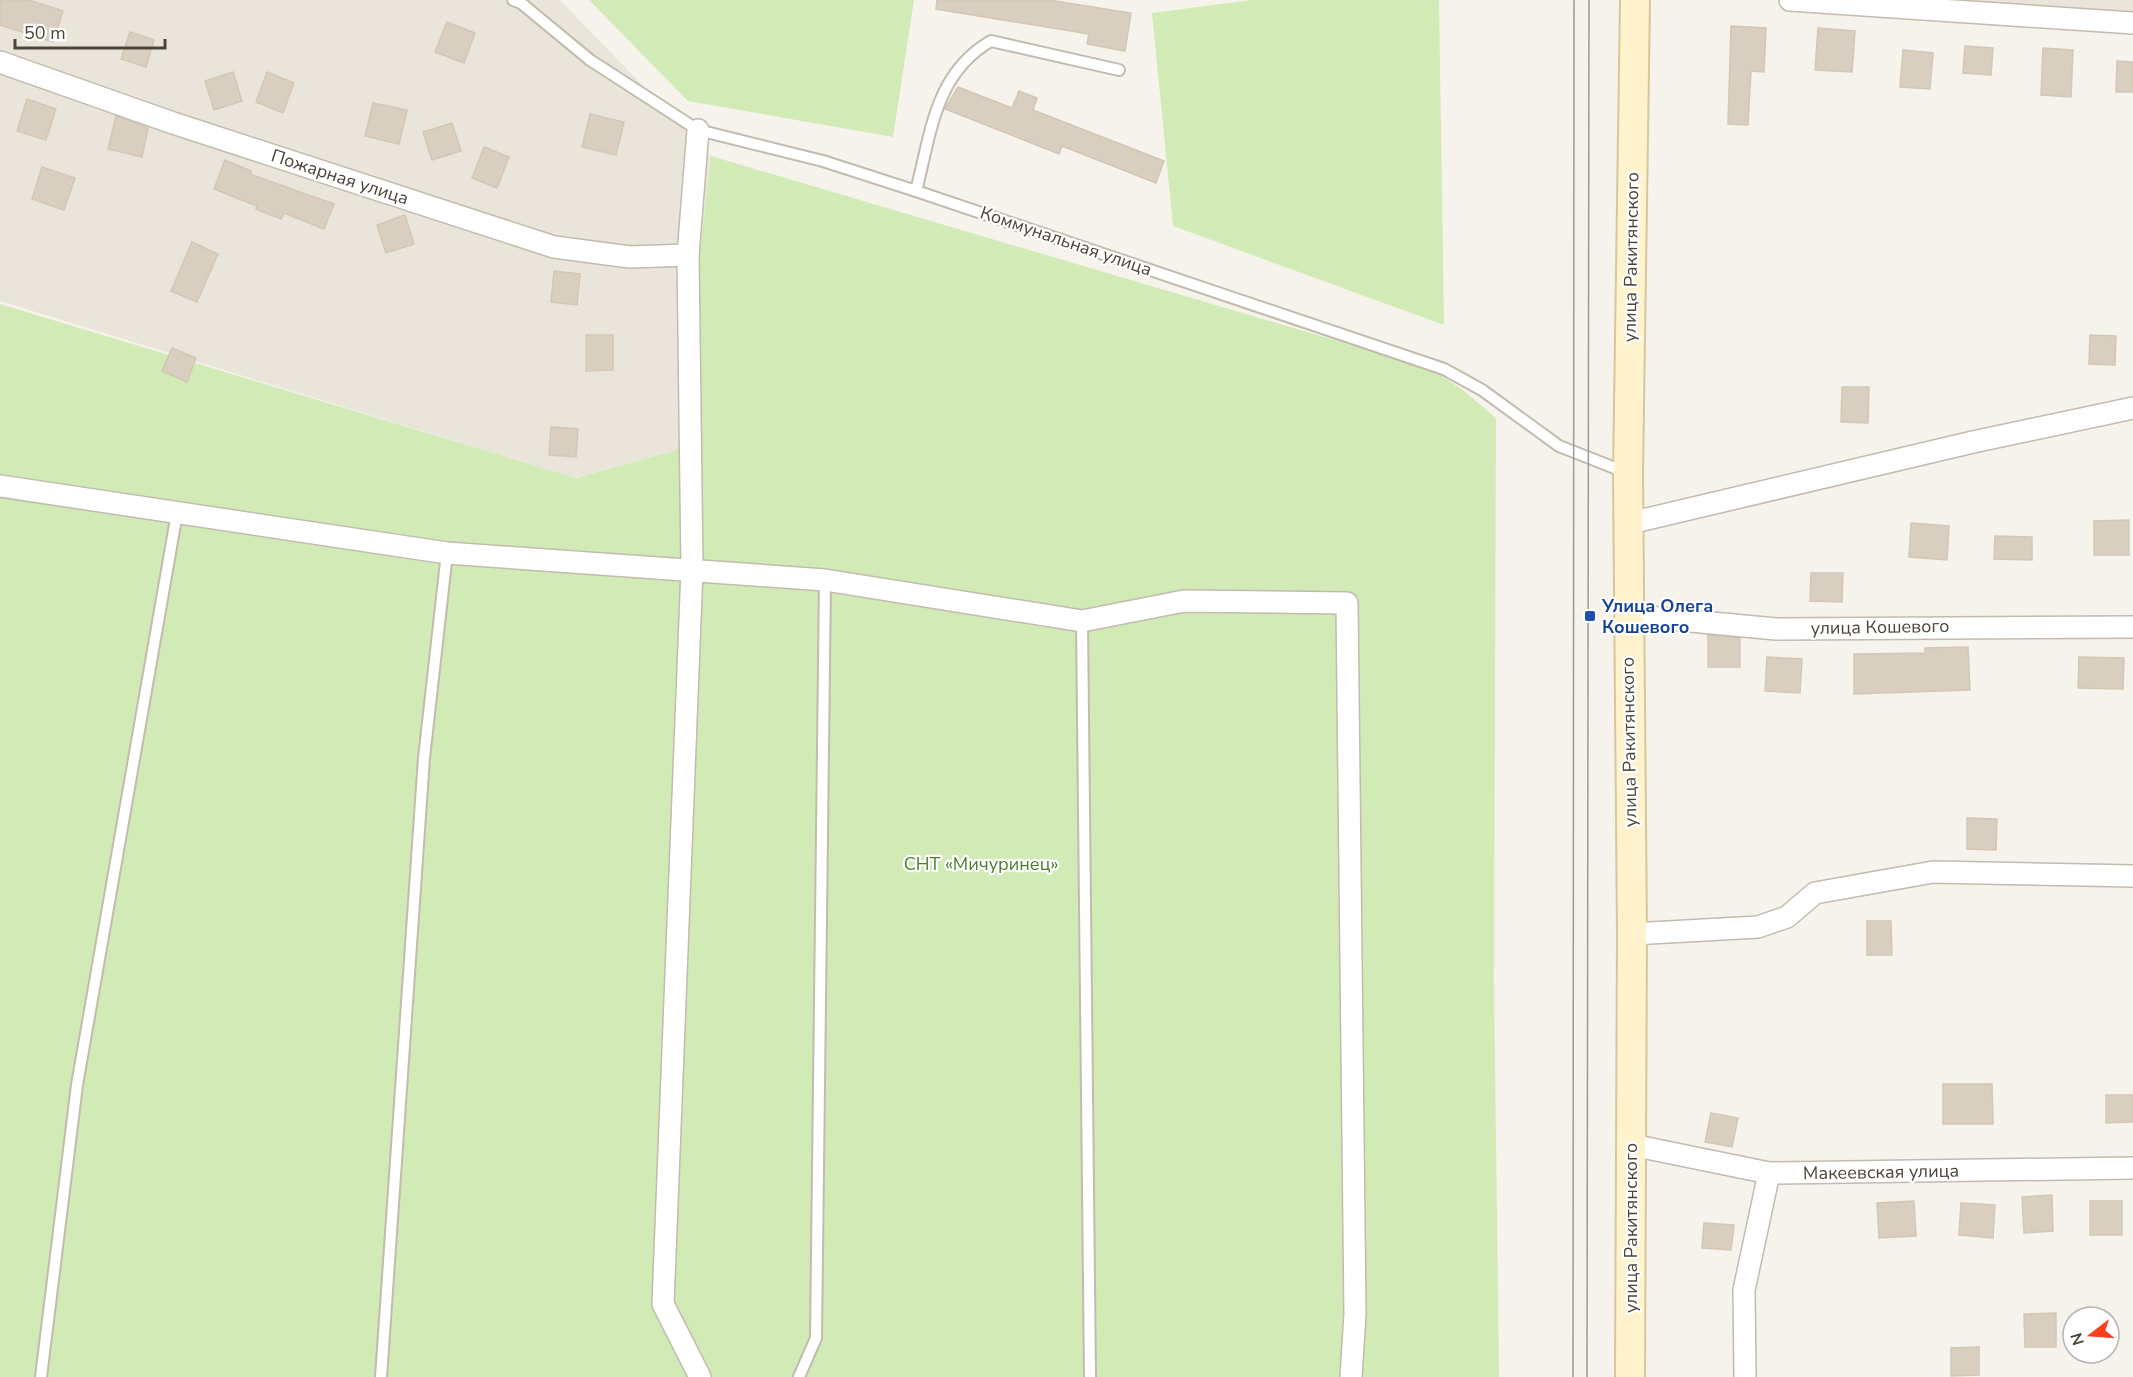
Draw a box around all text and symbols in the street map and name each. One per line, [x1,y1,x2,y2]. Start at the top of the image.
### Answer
scale bar [15,12,165,50]
text: 50 m [24,21,66,45]
street label: Пожарная улица [268,143,412,211]
street label: улица Ракитянского [1618,172,1644,342]
street label: Коммунальная улица [977,200,1155,282]
place label: Улица Олега Кошевого [1601,594,1713,639]
marker: Улица Олега Кошевого [1583,609,1597,623]
street label: улица Кошевого [1810,614,1950,640]
street label: улица Ракитянского [1616,657,1642,827]
park label: СНТ «Мичуринец» [904,852,1058,876]
street label: улица Ракитянского [1619,1143,1643,1313]
street label: Макеевская улица [1803,1159,1959,1185]
north arrow [2061,1305,2121,1365]
text: N [2065,1330,2090,1348]

